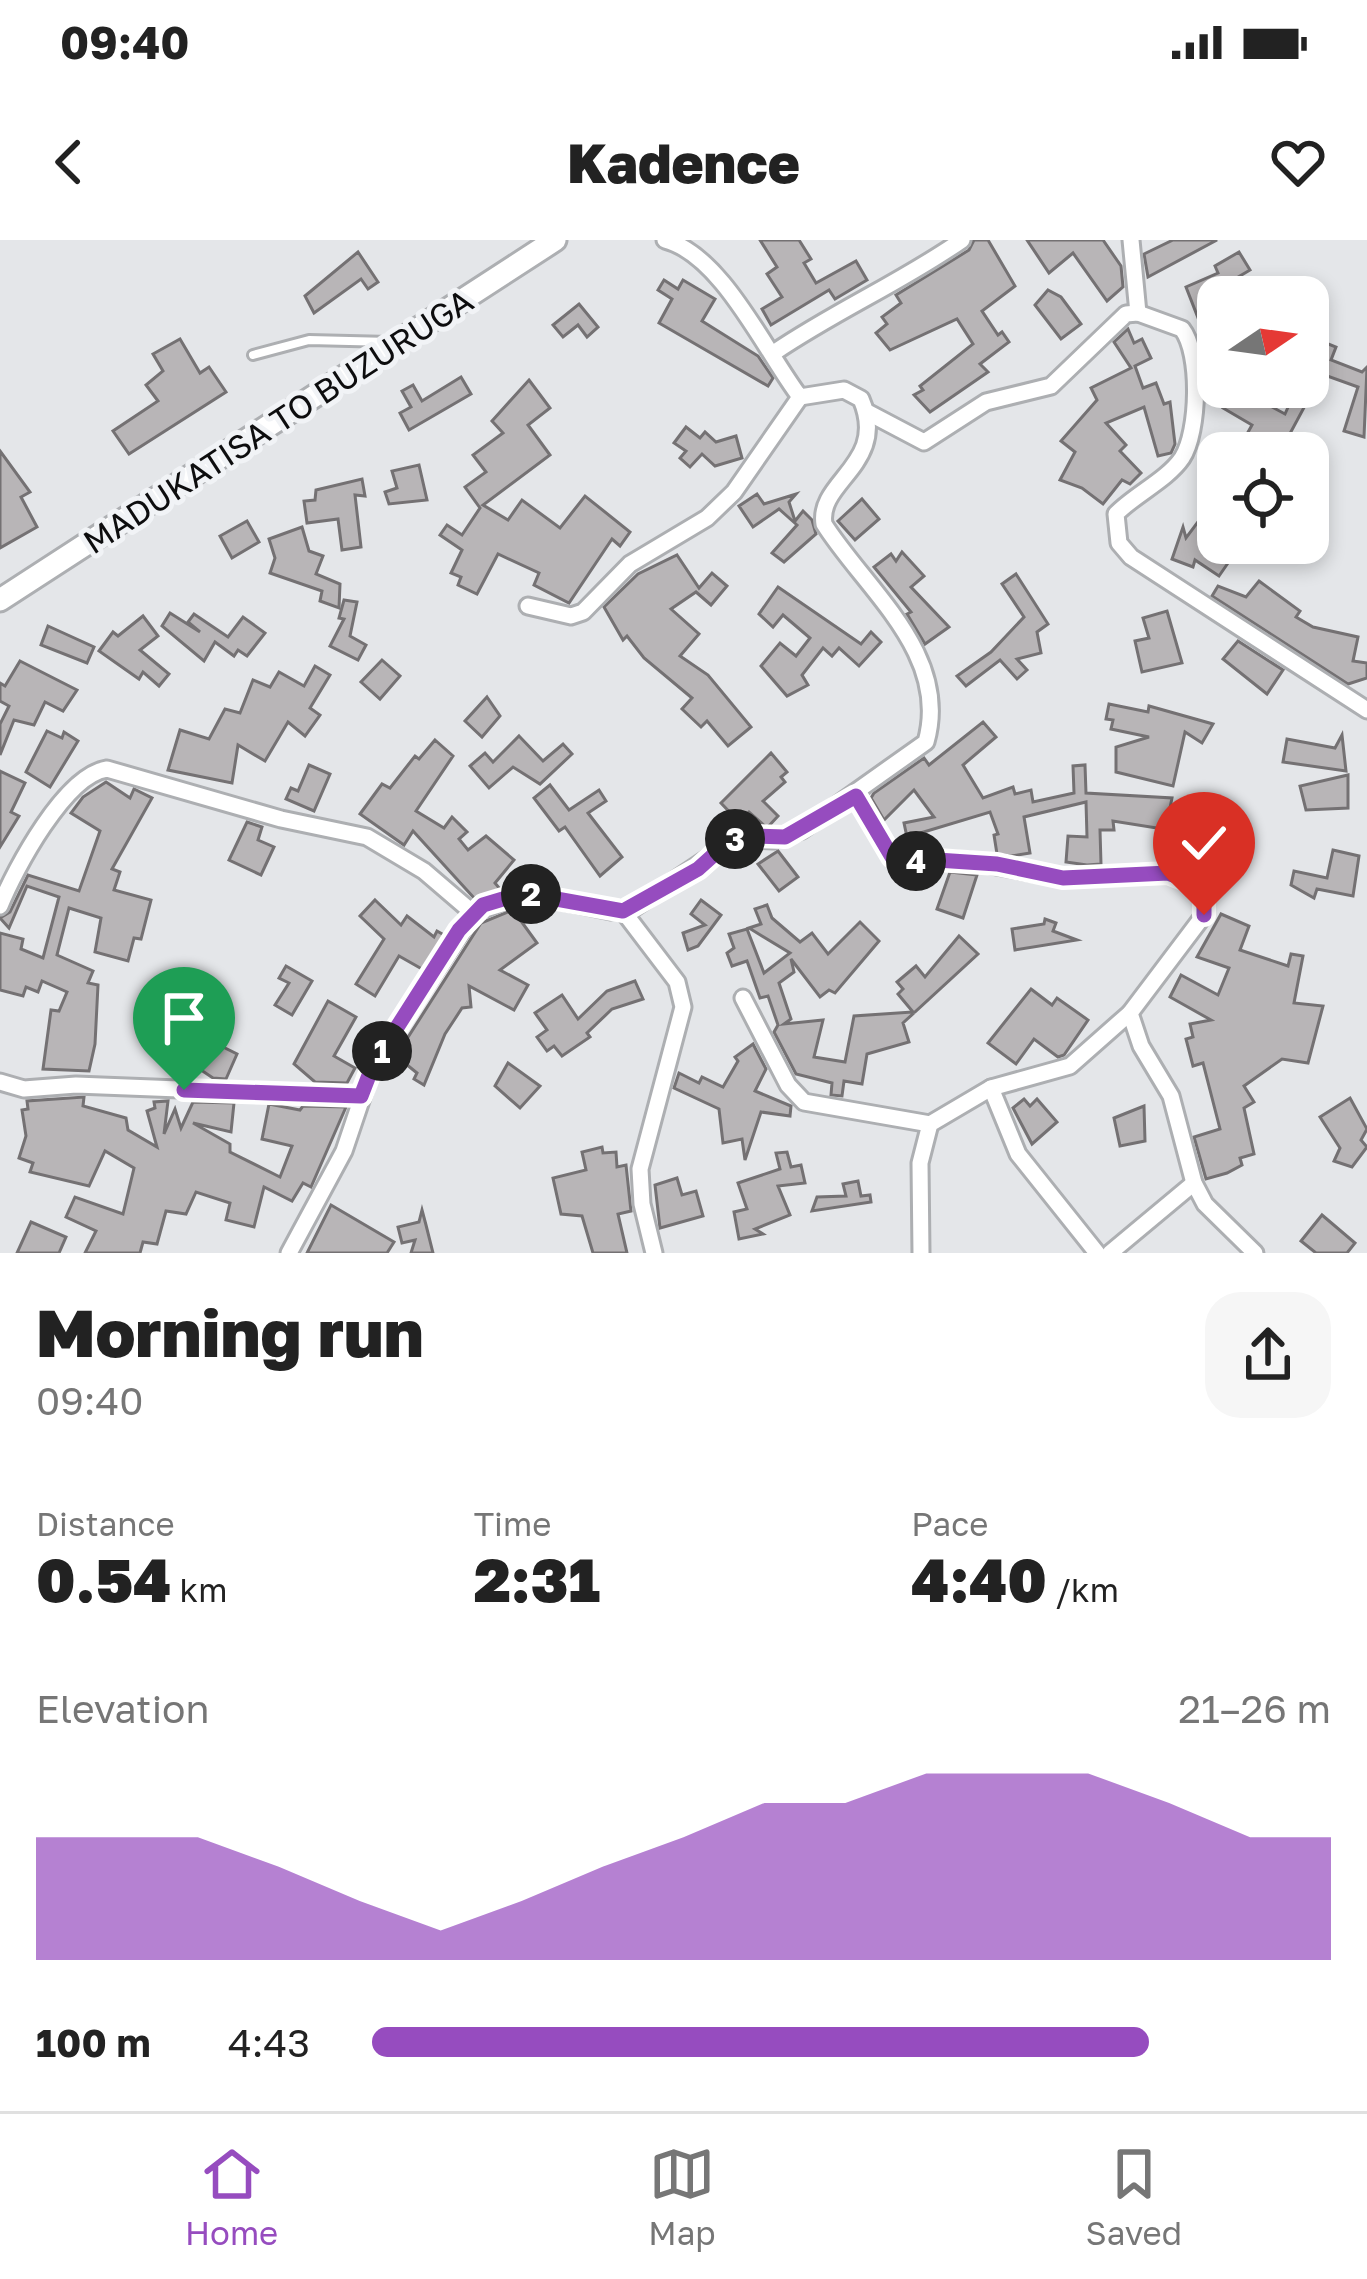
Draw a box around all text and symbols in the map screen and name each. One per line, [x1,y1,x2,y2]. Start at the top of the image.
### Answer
text: 09:40 [60,15,190,69]
icon: back [36,129,102,195]
icon: heart [1265,129,1331,195]
text: Kadence [567,130,800,195]
north arrow [1197,276,1329,408]
map controls [1197,276,1329,564]
street label: MADUKATISA TO BUZURUGA [76,280,480,561]
button: locate [1197,432,1329,564]
pin [1153,792,1255,915]
pin: 3 [705,809,765,869]
icon: check [1171,810,1237,876]
text: 3 [725,819,745,858]
pin: 4 [886,831,946,891]
text: 4 [906,841,926,880]
pin: 2 [501,864,561,924]
text: 2 [521,874,541,913]
pin [133,967,235,1090]
icon: arrive [151,985,217,1051]
pin: 1 [352,1021,412,1081]
text: 1 [374,1031,391,1070]
text: Morning run [36,1292,424,1372]
button: share [1205,1292,1331,1418]
text: 09:40 [36,1377,143,1424]
text: Distance [36,1504,175,1543]
text: Time [474,1504,551,1543]
text: Pace [911,1504,988,1543]
text: 0.54 [36,1543,171,1615]
text: 2:31 [474,1543,600,1615]
text: 4:40 [911,1543,1047,1615]
text: km [171,1570,227,1609]
text: /km [1047,1570,1119,1609]
text: Elevation [36,1685,209,1732]
text: 21–26 m [1178,1685,1331,1732]
text: 100 m [36,2019,151,2066]
text: 4:43 [228,2019,310,2066]
tab: Home [185,2141,278,2252]
tab: Map [648,2141,716,2252]
tab: Saved [1086,2141,1182,2252]

